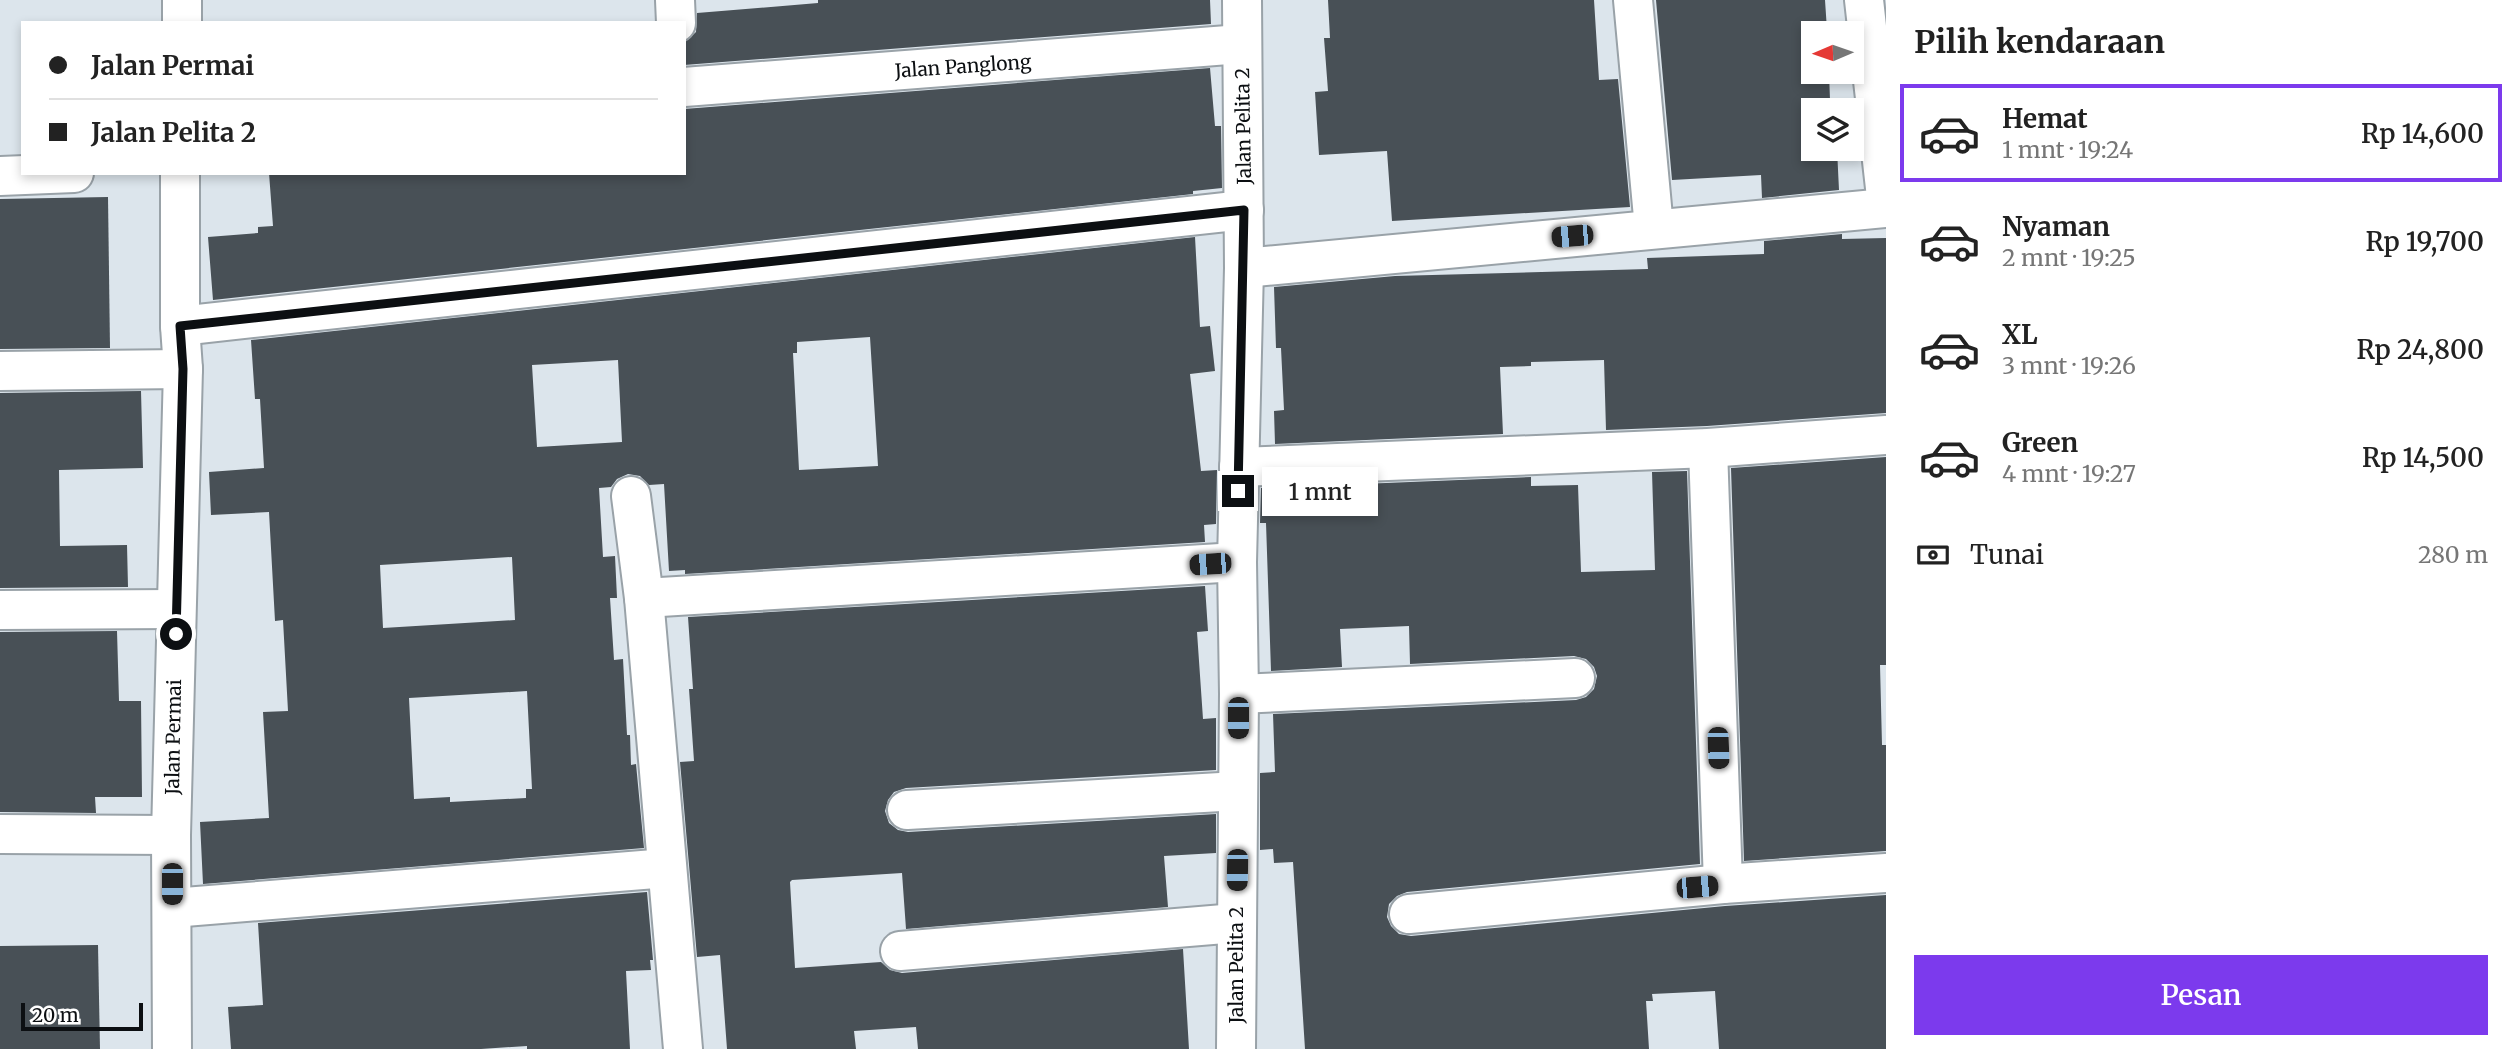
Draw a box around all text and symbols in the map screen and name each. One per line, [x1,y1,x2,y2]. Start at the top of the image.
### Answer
north arrow [1801,21,1864,84]
map controls [1801,21,1864,161]
text: Pilih kendaraan [1914,22,2165,62]
text: Jalan Permai [91,49,254,82]
street label: Jalan Panglong [893,49,1032,83]
street label: Jalan Pelita 2 [1230,67,1256,186]
button: layers [1801,98,1864,161]
icon: car [1918,102,1981,165]
text: Hemat [2002,102,2088,135]
text: Jalan Pelita 2 [91,116,256,149]
text: Rp 14,600 [2361,117,2484,150]
text: 1 mnt · 19:24 [2002,135,2133,164]
icon: car [1918,210,1981,273]
text: Nyaman [2002,210,2110,243]
car [1551,224,1594,248]
text: Rp 19,700 [2365,225,2484,258]
text: 2 mnt · 19:25 [2002,243,2136,272]
icon: car [1918,318,1981,381]
text: XL [2002,318,2038,351]
text: Rp 24,800 [2357,333,2484,366]
text: 3 mnt · 19:26 [2002,351,2136,380]
icon: car [1918,426,1981,489]
text: Green [2002,426,2078,459]
text: Rp 14,500 [2362,441,2484,474]
text: 4 mnt · 19:27 [2002,459,2136,488]
callout: 1 mnt [1262,466,1378,516]
route end [1222,475,1254,507]
text: 1 mnt [1288,477,1352,506]
icon: cash [1914,536,1952,574]
text: Tunai [1970,538,2044,571]
text: 280 m [2418,540,2488,569]
car [1189,552,1232,576]
route start [160,618,192,650]
street label: Jalan Permai [160,679,186,796]
car [1228,697,1249,739]
car [1707,727,1730,769]
car [1227,849,1248,891]
car [162,863,183,905]
car [1676,875,1719,899]
street label: Jalan Pelita 2 [1224,906,1248,1025]
button: Pesan [1914,955,2488,1035]
scale bar [21,1000,144,1032]
text: 20 m [32,1003,79,1027]

